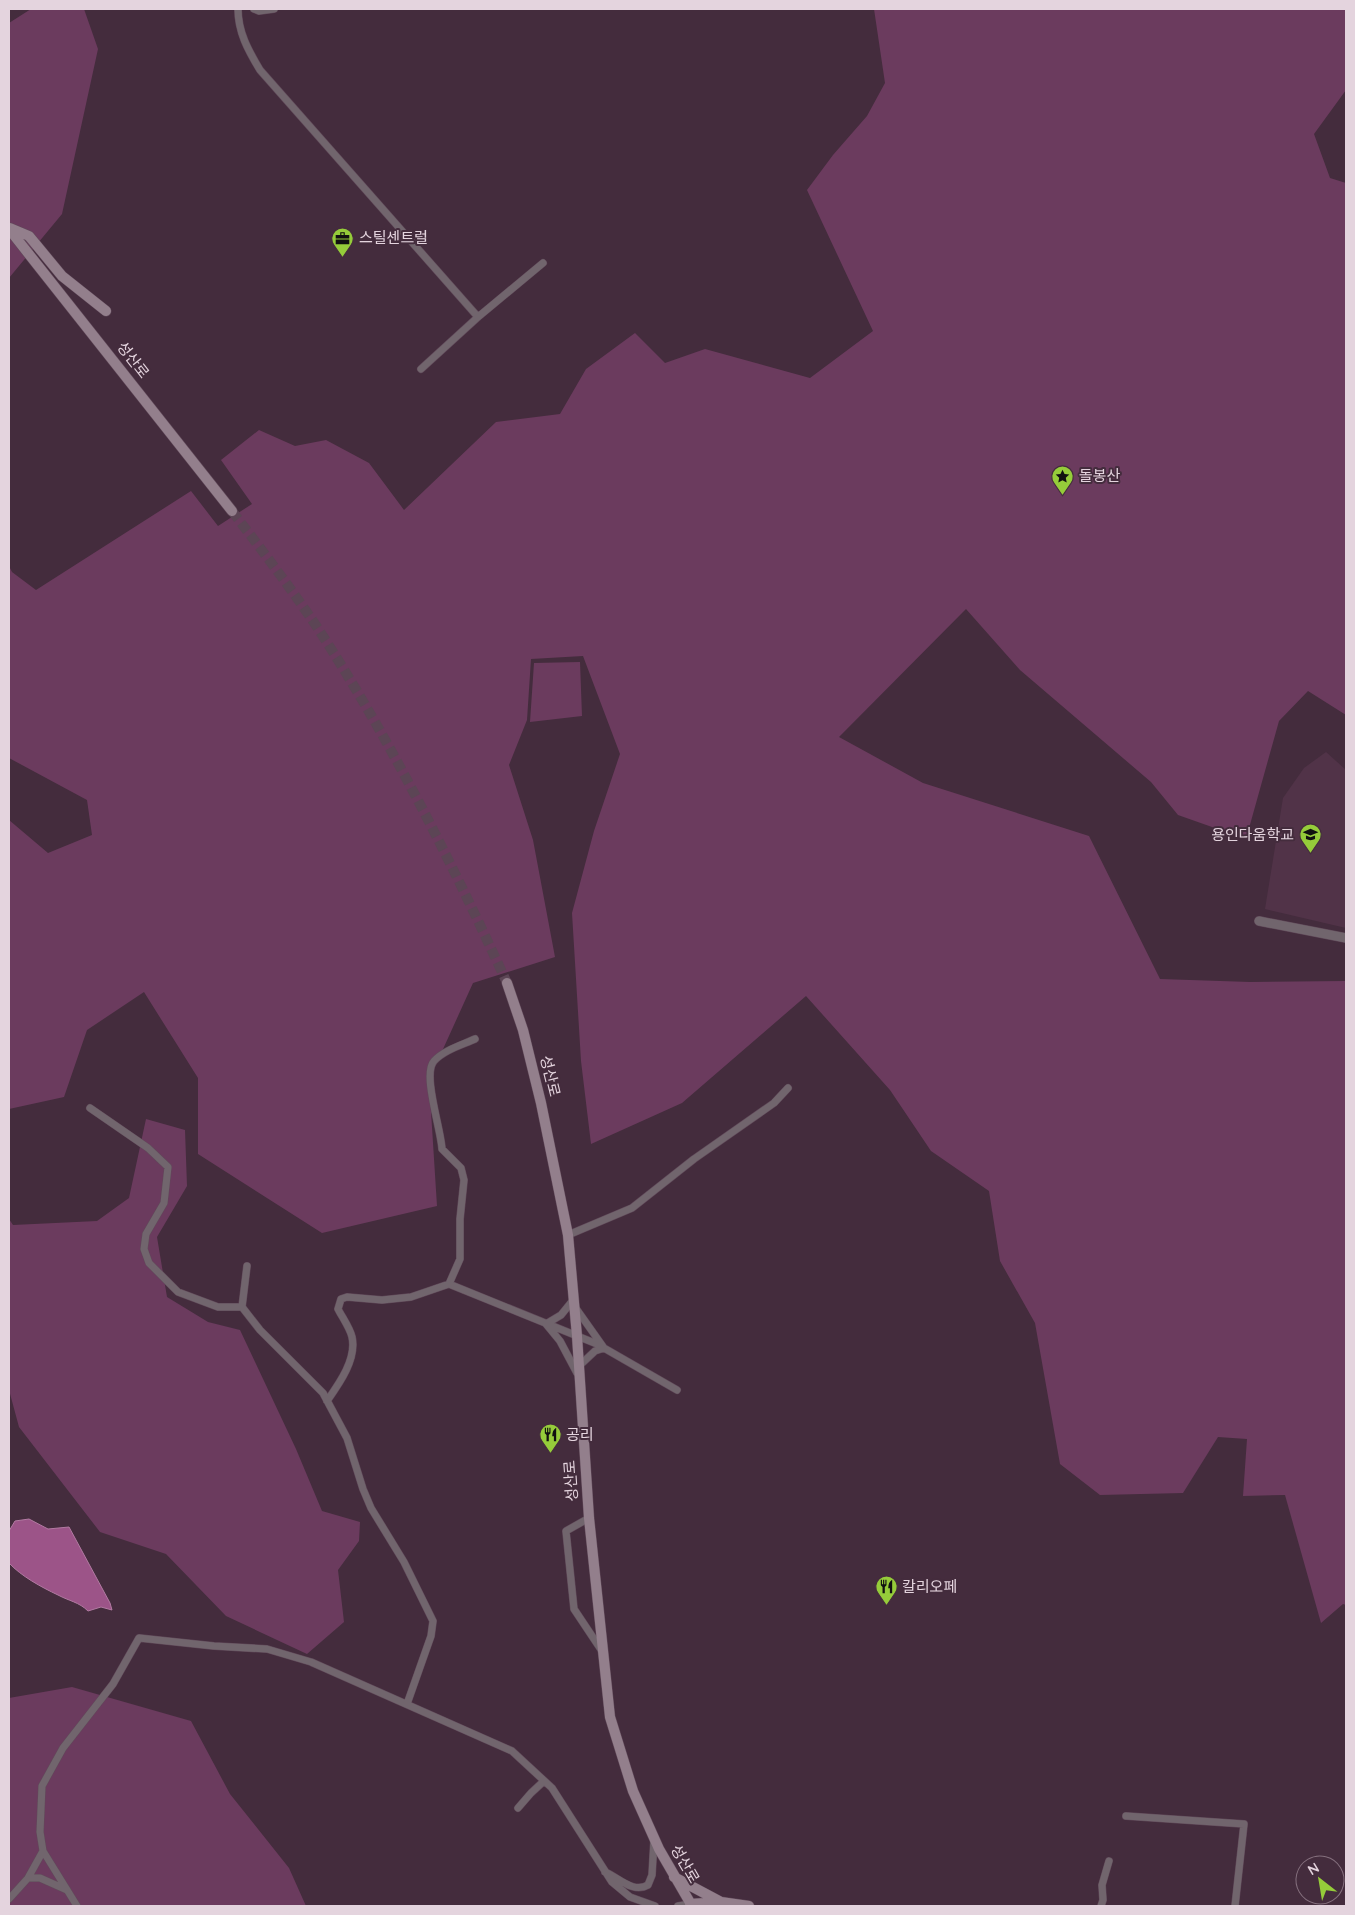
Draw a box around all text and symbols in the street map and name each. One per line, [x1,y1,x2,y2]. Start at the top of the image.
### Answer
office icon: 스틸센트럴 [331,226,355,257]
place label: 스틸센트럴 [359,228,428,247]
street label: 성산로 [113,338,154,382]
place icon: 돌봉산 [1051,464,1075,495]
place label: 돌봉산 [1079,466,1121,485]
school or university icon: 용인다움학교 [1298,823,1322,854]
place label: 용인다움학교 [1211,825,1294,844]
street label: 성산로 [536,1053,565,1098]
restaurant icon: 공리 [538,1423,562,1454]
place label: 공리 [566,1425,594,1444]
street label: 성산로 [560,1460,581,1502]
restaurant icon: 칼리오페 [874,1575,898,1606]
place label: 칼리오페 [902,1577,957,1596]
street label: 성산로 [667,1841,704,1886]
north arrow [1295,1855,1345,1905]
text: N [1304,1858,1322,1879]

